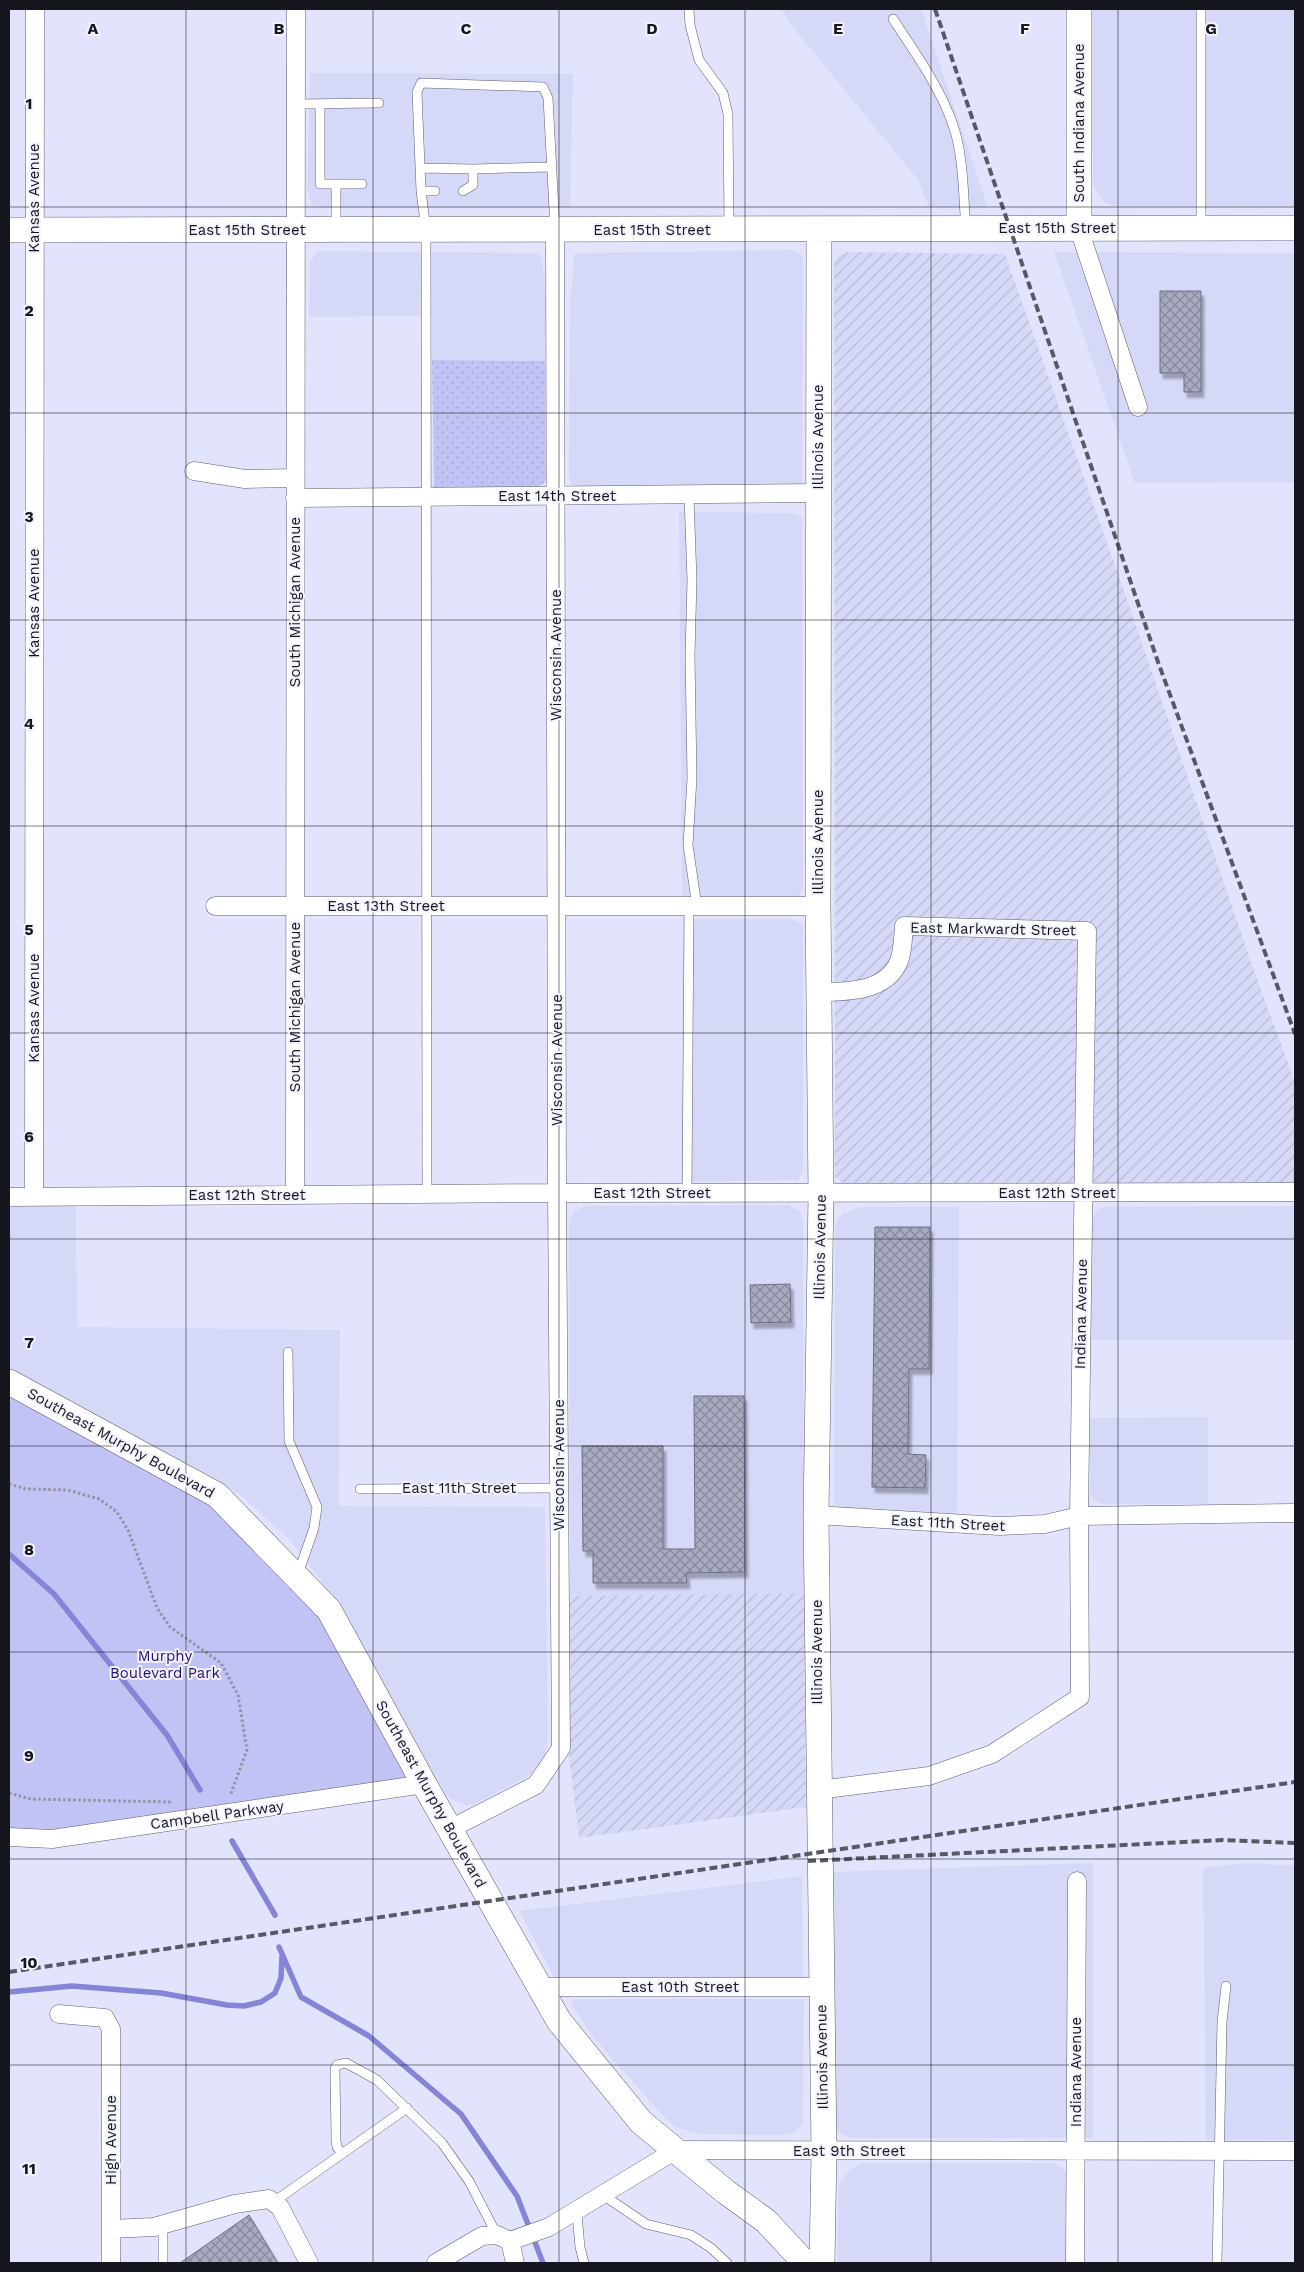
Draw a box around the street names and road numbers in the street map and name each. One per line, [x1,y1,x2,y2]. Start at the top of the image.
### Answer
street label: South Indiana Avenue [1070,43,1088,203]
street label: Kansas Avenue [25,143,43,253]
street label: East 15th Street [998,219,1116,237]
street label: East 15th Street [188,221,306,239]
street label: East 15th Street [593,221,711,239]
street label: Illinois Avenue [809,384,827,490]
street label: East 14th Street [498,487,617,505]
street label: South Michigan Avenue [286,517,304,687]
street label: Kansas Avenue [25,548,43,658]
street label: Wisconsin Avenue [547,589,565,721]
street label: Illinois Avenue [809,789,827,895]
street label: East 13th Street [327,897,445,915]
street label: East Markwardt Street [910,919,1077,939]
street label: South Michigan Avenue [286,922,304,1092]
street label: Kansas Avenue [25,953,43,1063]
street label: Wisconsin Avenue [548,994,566,1126]
street label: East 12th Street [593,1184,711,1202]
street label: East 12th Street [998,1184,1116,1202]
street label: East 12th Street [188,1186,306,1204]
street label: Illinois Avenue [810,1194,830,1300]
street label: Indiana Avenue [1071,1259,1091,1369]
street label: Southeast Murphy Boulevard [24,1384,218,1502]
street label: Wisconsin Avenue [550,1399,568,1531]
street label: East 11th Street [402,1479,517,1497]
street label: East 11th Street [890,1511,1006,1535]
street label: Illinois Avenue [808,1599,826,1705]
street label: Southeast Murphy Boulevard [372,1697,490,1891]
street label: Campbell Parkway [149,1797,285,1833]
street label: East 10th Street [621,1978,740,1996]
street label: Illinois Avenue [812,2004,832,2110]
street label: Indiana Avenue [1067,2017,1085,2127]
street label: High Avenue [102,2095,120,2185]
street label: East 9th Street [793,2142,906,2160]

